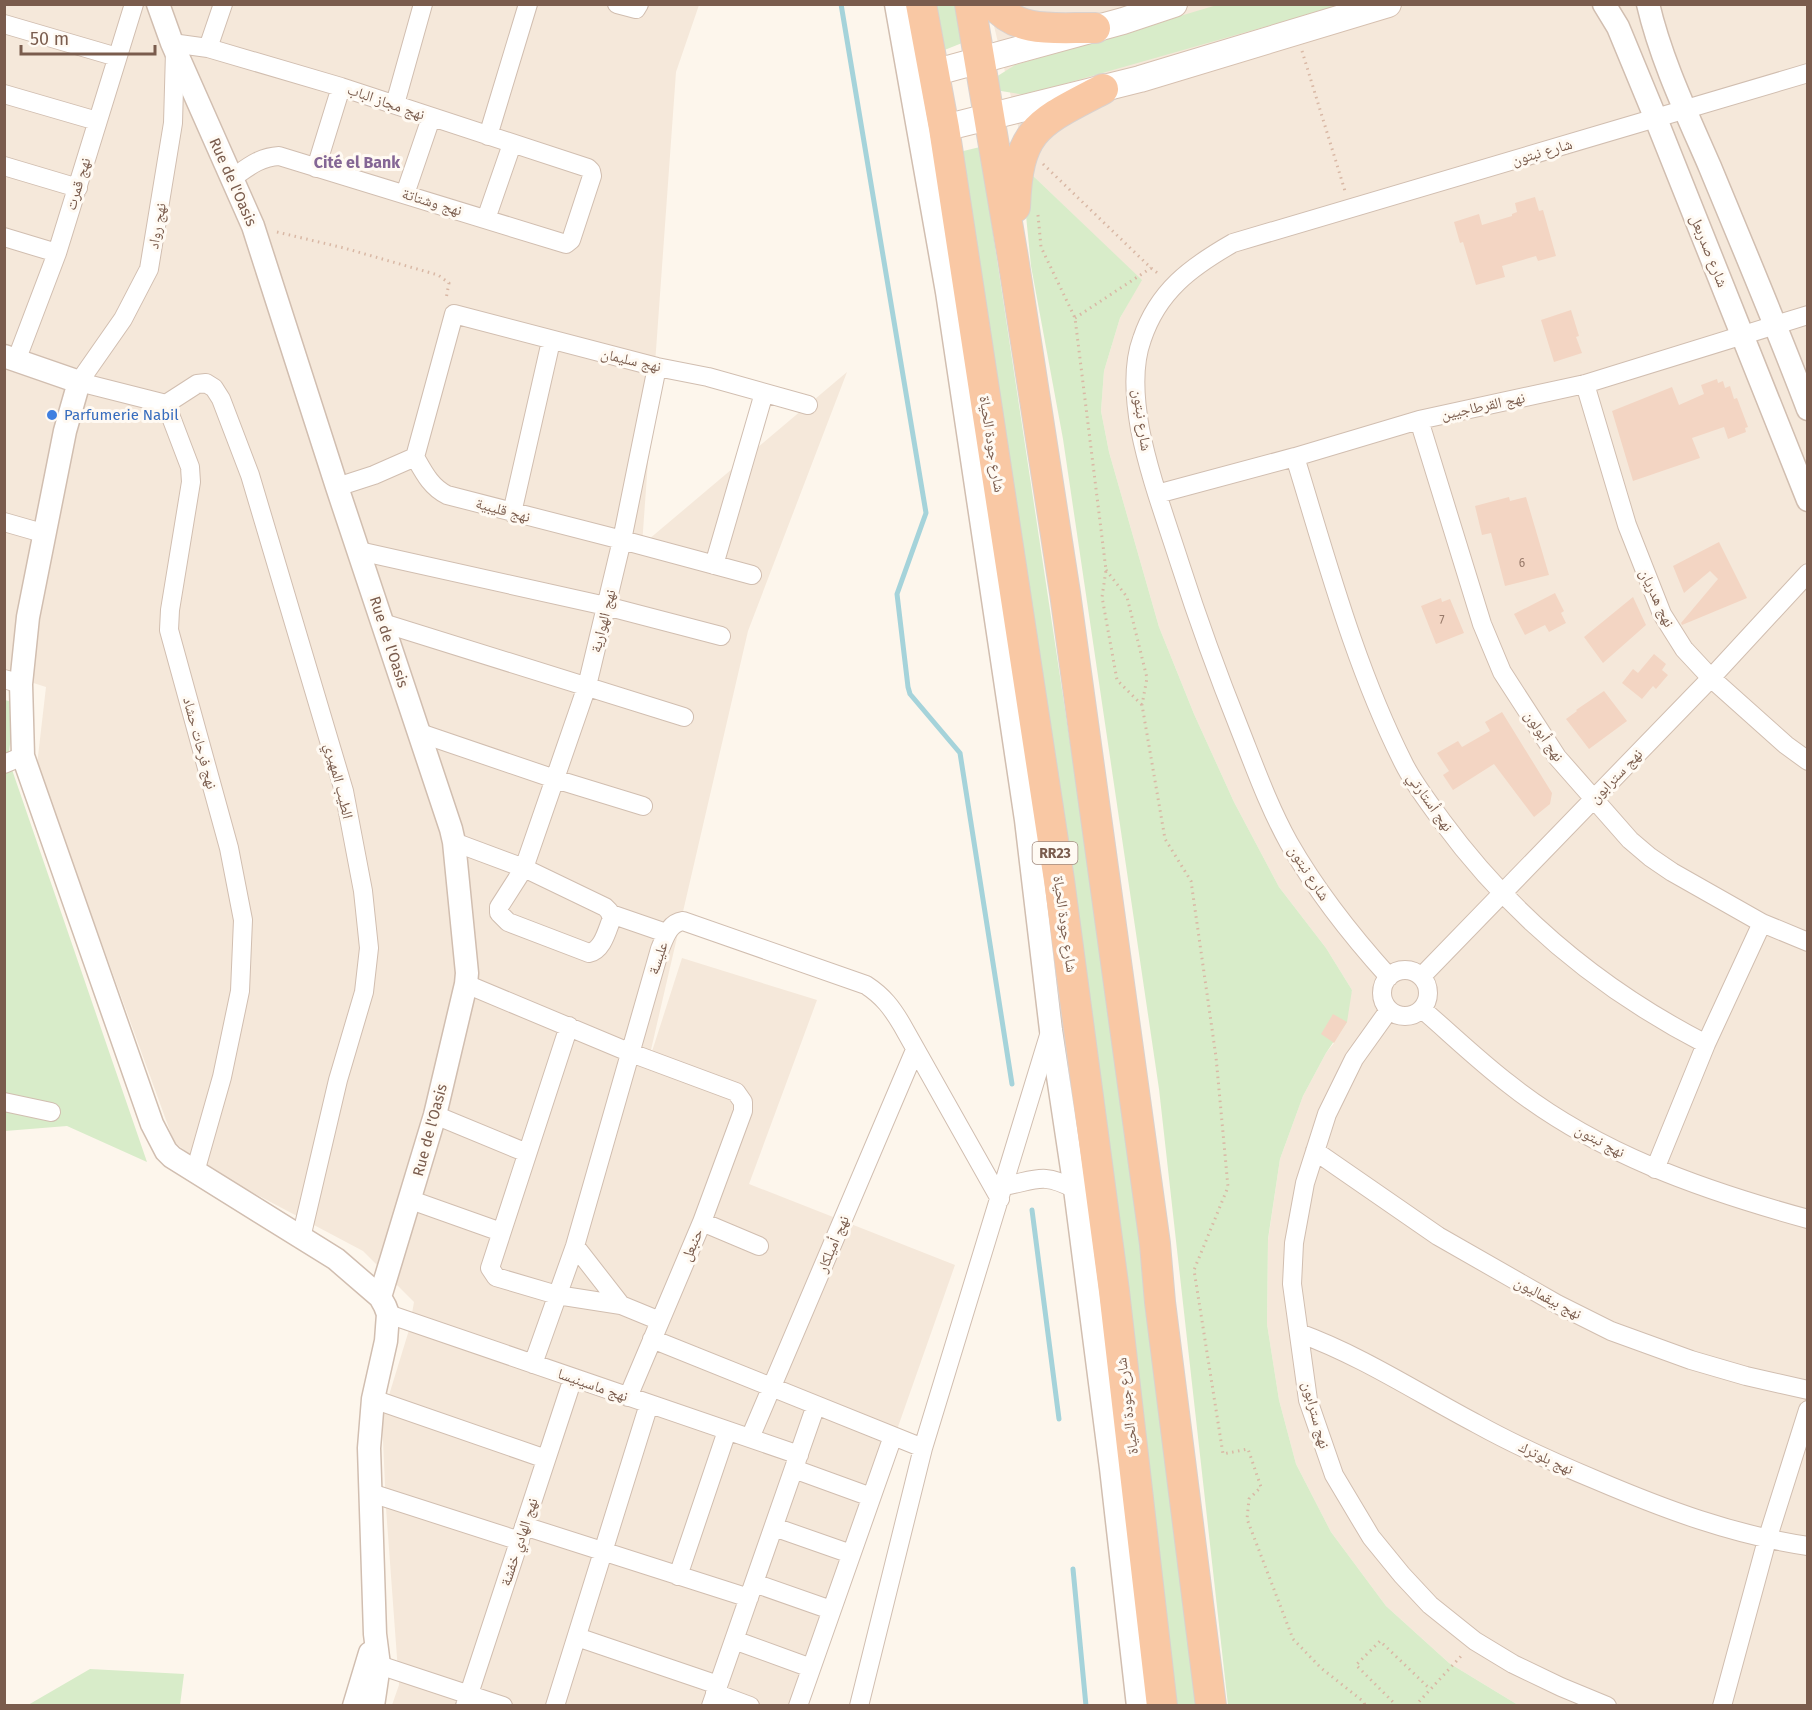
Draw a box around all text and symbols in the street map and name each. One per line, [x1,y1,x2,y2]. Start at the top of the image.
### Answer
scale bar [21,18,154,56]
text: 50 m [30,28,69,50]
street label: نهج مجاز الباب [345,80,427,125]
street label: Rue de l'Oasis [205,135,261,229]
street label: شارع نبتون [1510,135,1575,170]
district label: Cité el Bank [314,153,400,172]
street label: نهج قمرت [62,156,95,213]
street label: نهج وشتاتة [400,184,464,221]
street label: نهج رواد [144,202,171,251]
street label: شارع صدربعل [1685,212,1732,290]
street label: نهج سليمان [599,344,663,377]
street label: شارع نبتون [1128,388,1155,452]
street label: نهج القرطاجيين [1439,388,1527,425]
street label: شارع جودة الحياة [975,394,1009,494]
place label: Parfumerie Nabil [64,406,179,424]
marker: Parfumerie Nabil [45,408,59,422]
street label: نهج قليبية [473,494,532,527]
house number: 6 [1519,556,1525,570]
street label: نهج هدريان [1635,566,1678,630]
street label: نهج الهوارية [586,587,621,655]
street label: Rue de l'Oasis [366,594,412,690]
house number: 7 [1439,613,1445,627]
street label: نهج فرحات حشاد [178,695,221,791]
street label: نهج أبولون [1520,707,1568,765]
street label: الطيب المهيري [318,741,357,821]
street label: نهج سترابون [1586,745,1647,808]
street label: نهج أستارتي [1401,769,1457,836]
road number: RR23 [1032,842,1078,864]
street label: شارع نبتون [1284,842,1334,905]
street label: شارع جودة الحياة [1048,875,1081,974]
street label: عليسة [644,939,672,977]
street label: Rue de l'Oasis [409,1082,451,1178]
street label: نهج نبتون [1572,1120,1628,1162]
street label: نهج أميلكار [813,1213,854,1276]
street label: حنبعل [677,1226,708,1264]
street label: نهج بيقماليون [1511,1273,1585,1324]
street label: شارع جودة الحياة [1112,1356,1143,1455]
street label: نهج ماسينيسا [555,1365,631,1406]
street label: نهج سترابون [1297,1380,1334,1451]
street label: نهج بلوترك [1515,1438,1576,1479]
street label: نهج الهادي خفشة [496,1496,544,1589]

